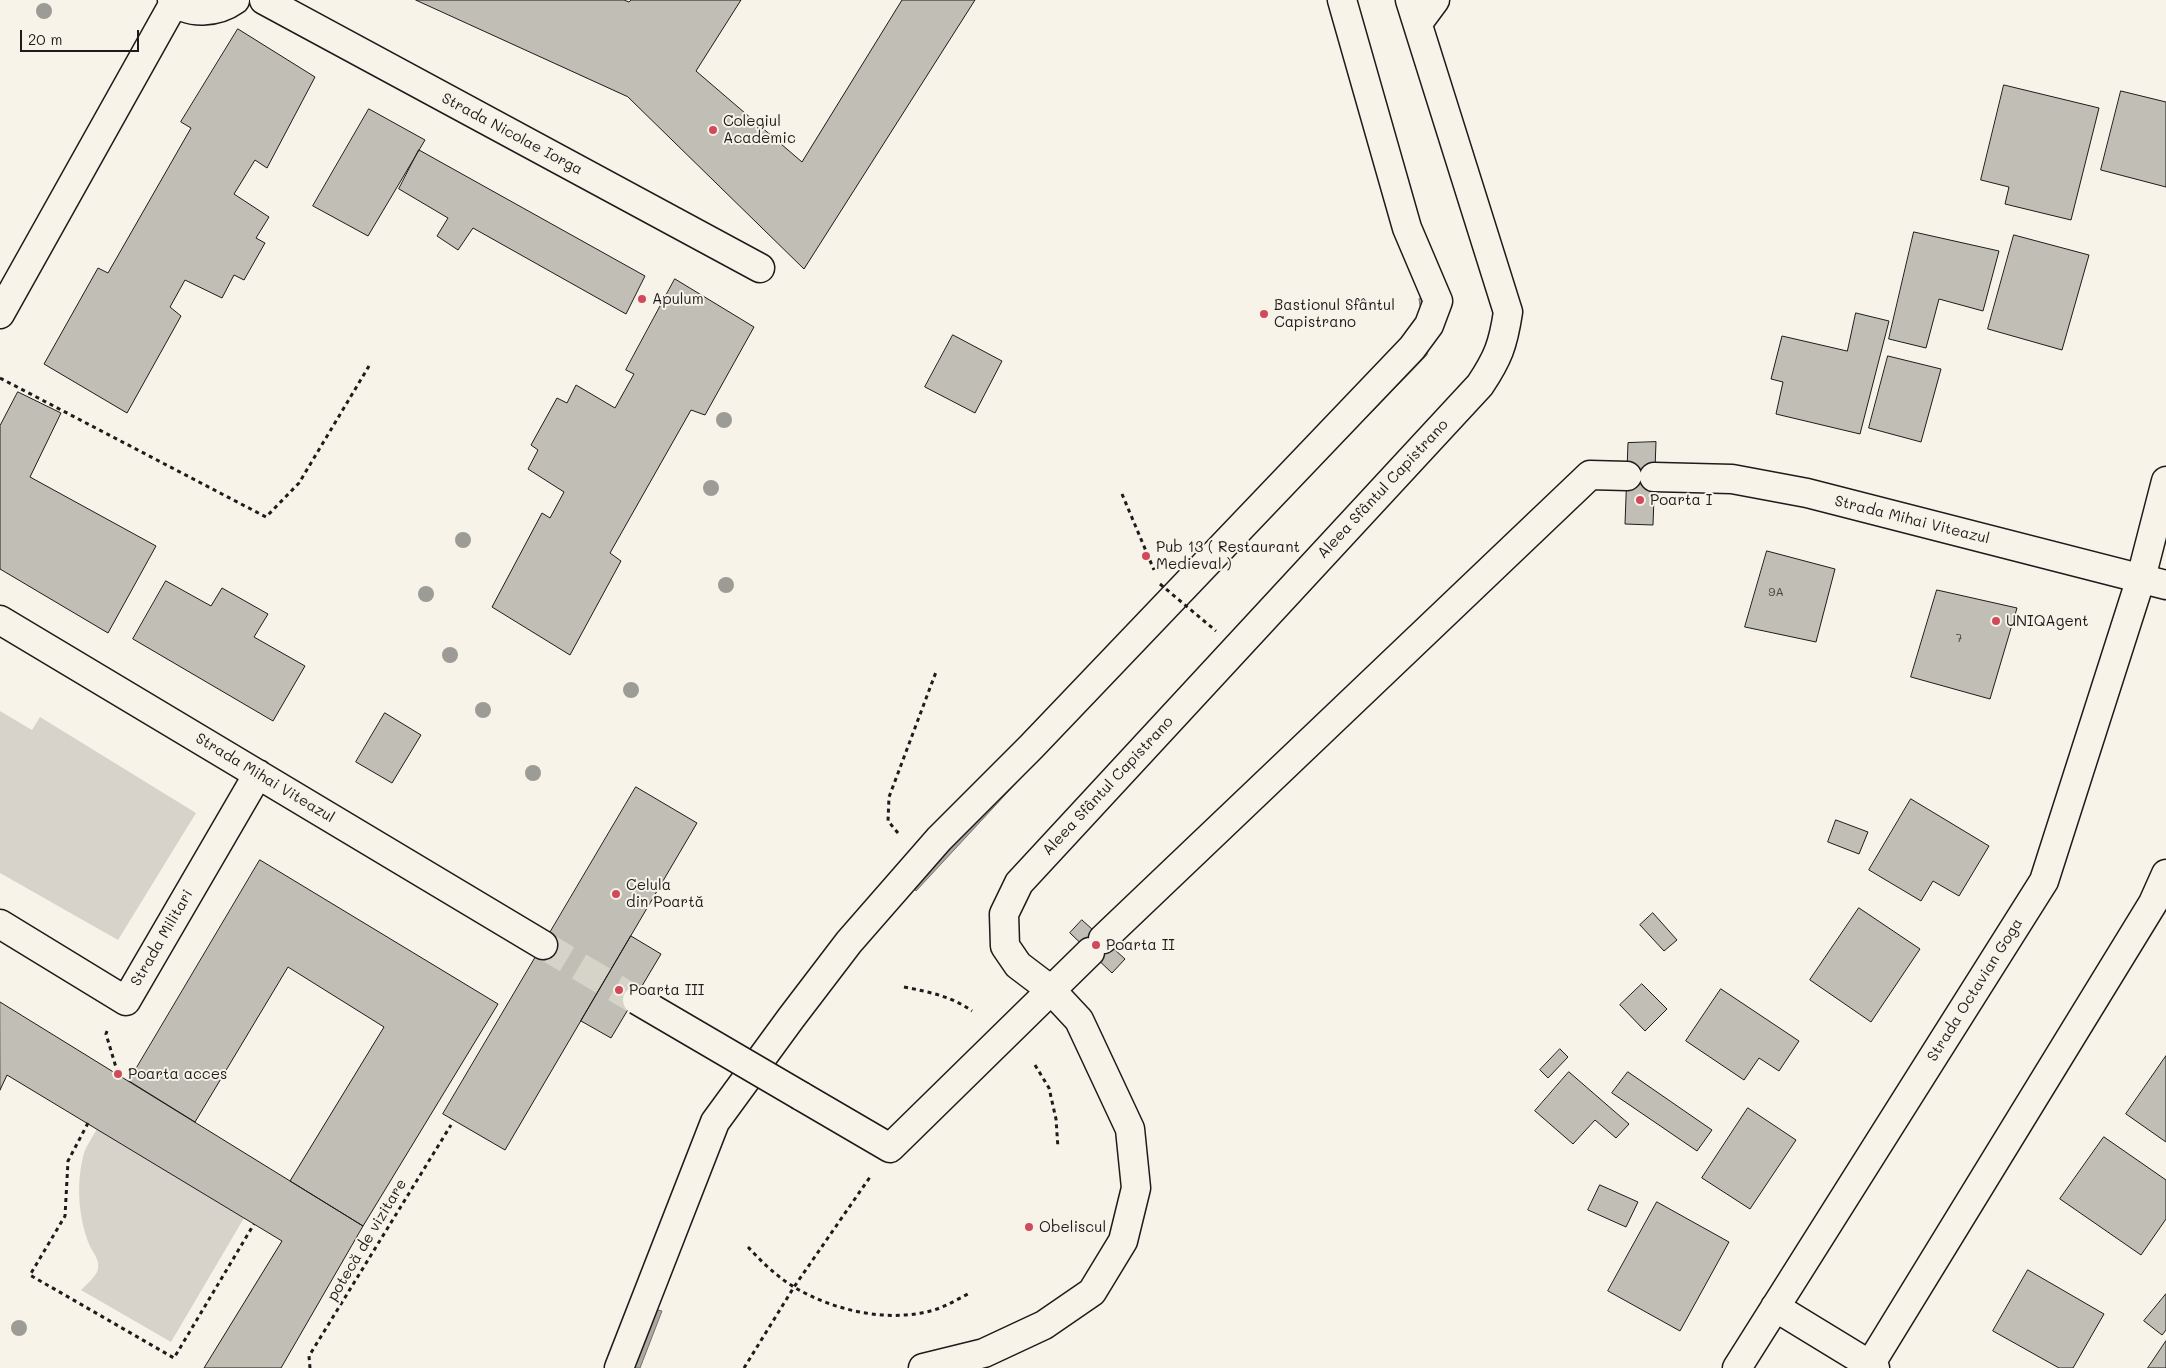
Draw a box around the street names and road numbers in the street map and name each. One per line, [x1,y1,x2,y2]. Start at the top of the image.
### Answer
street label: Strada Nicolae Iorga [438,89,586,179]
street label: Aleea Sfântul Capistrano [1314,416,1452,562]
street label: Strada Mihai Viteazul [1833,492,1991,548]
street label: Aleea Sfântul Capistrano [1039,713,1177,859]
street label: Strada Mihai Viteazul [192,729,338,827]
street label: Strada Militari [127,887,197,989]
street label: Strada Octavian Goga [1924,915,2026,1065]
street label: potecă de vizitare [324,1176,410,1304]

